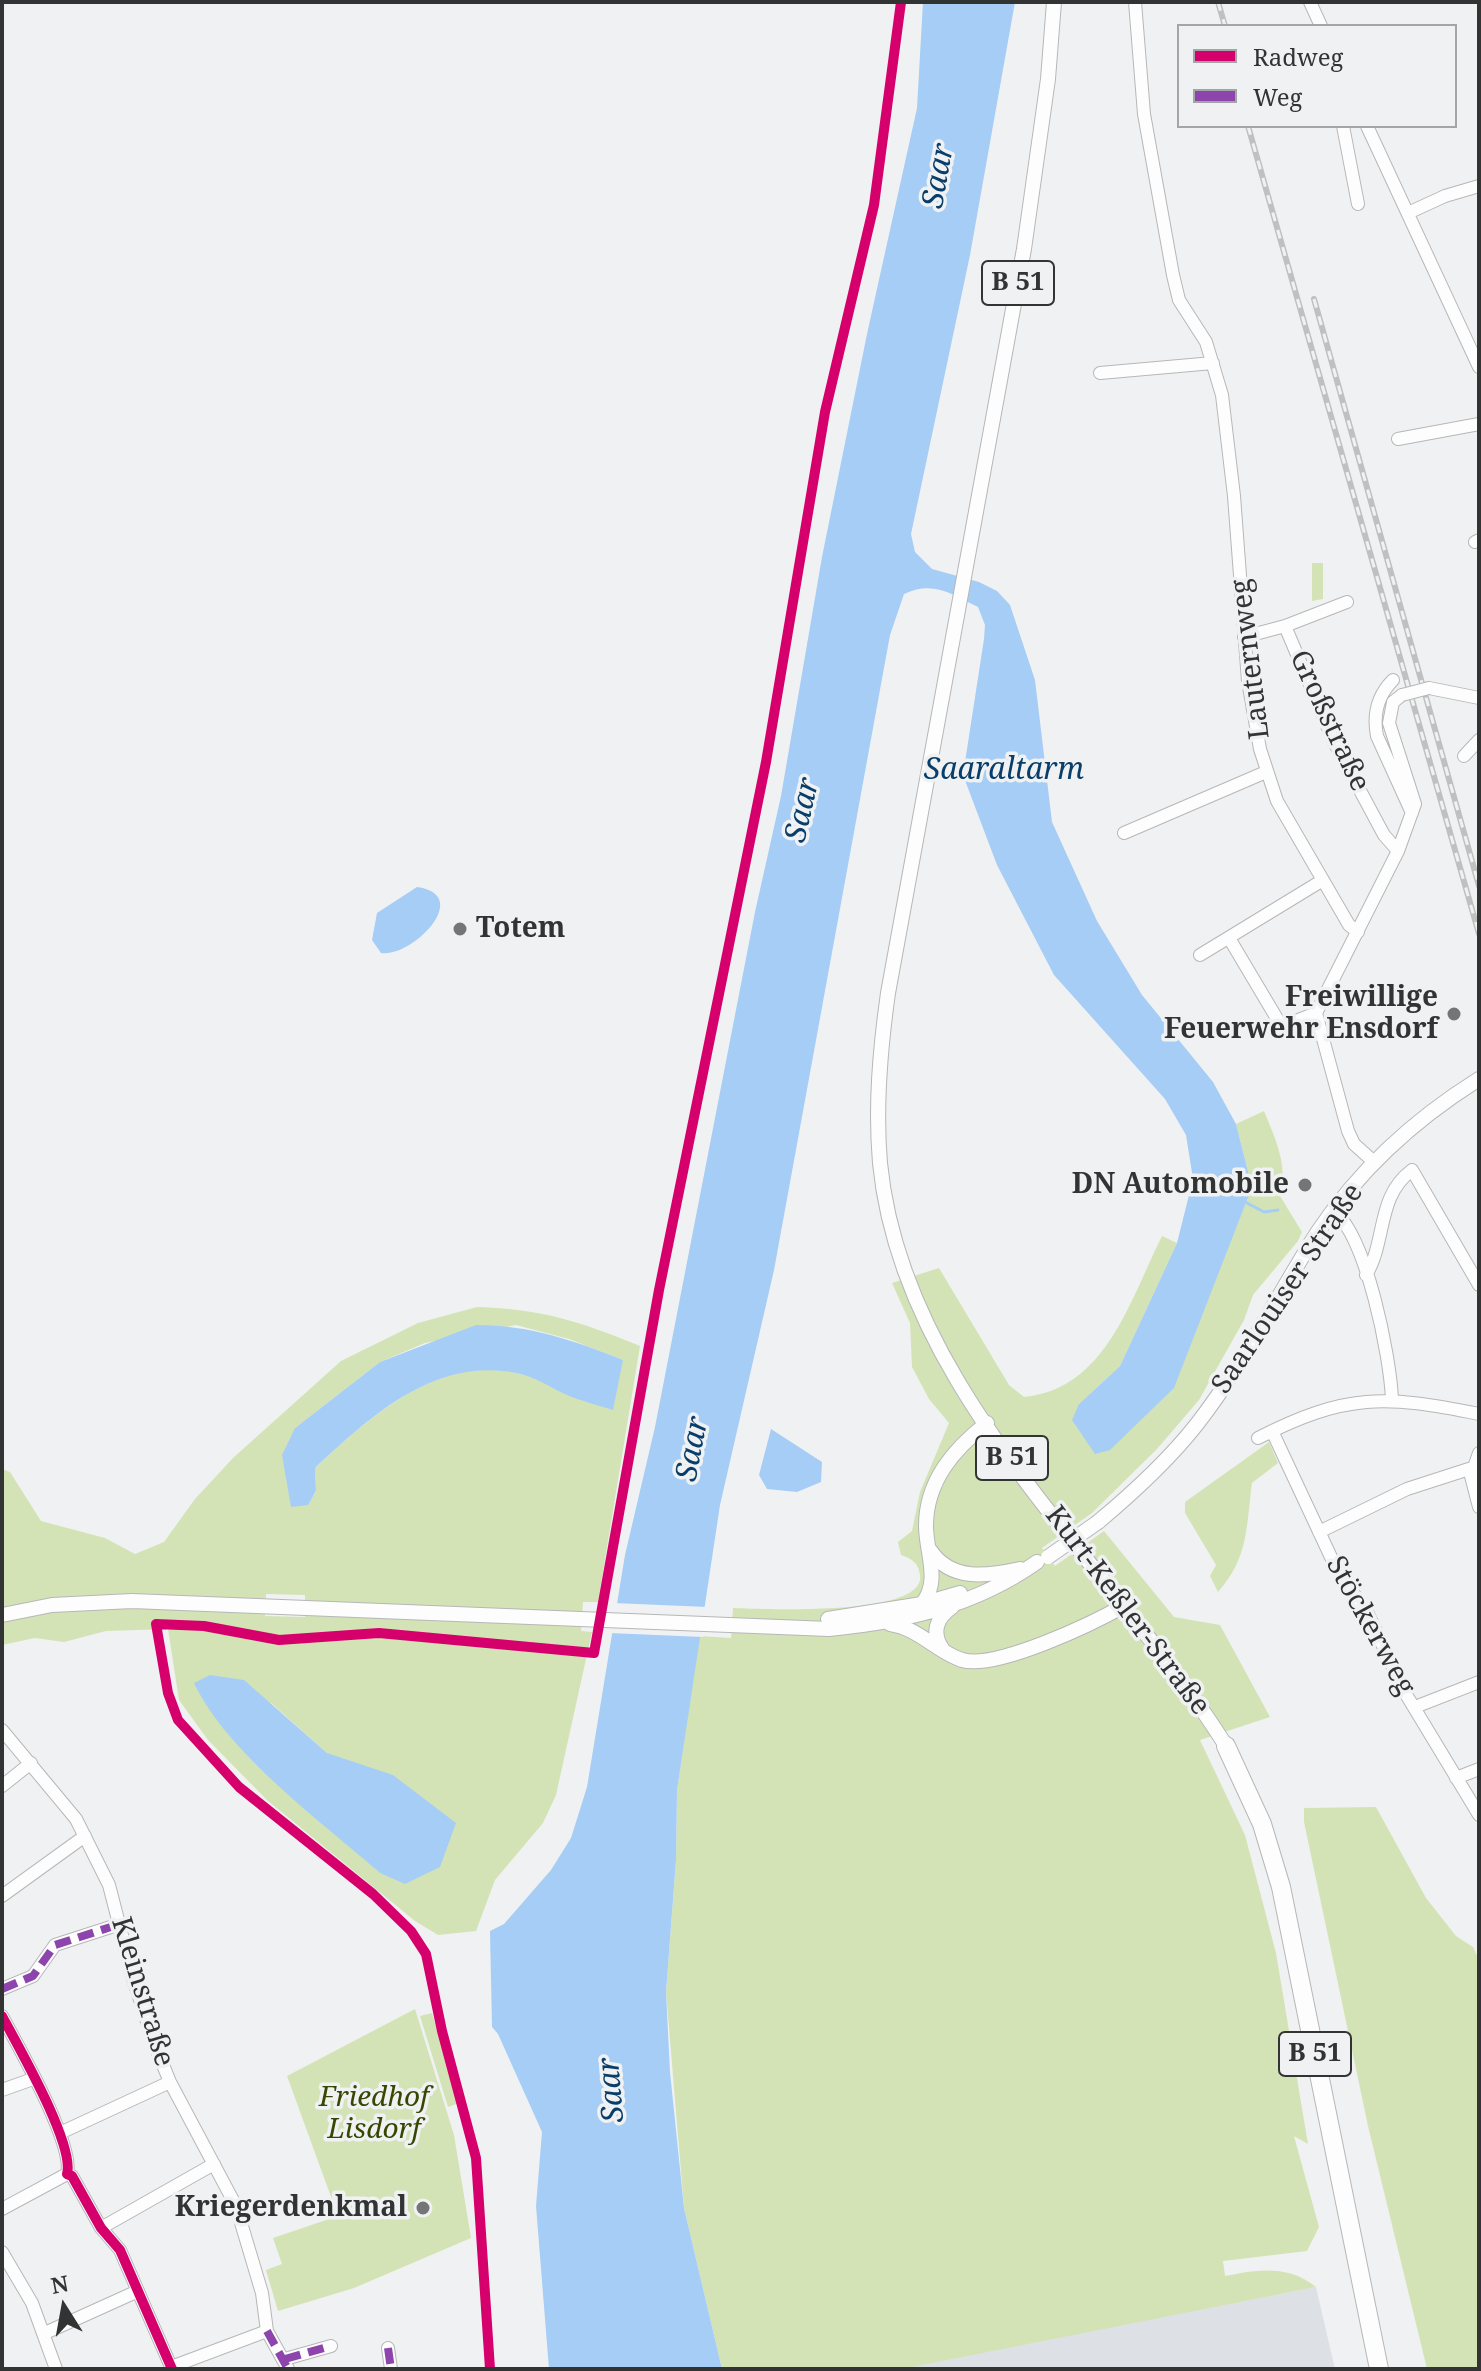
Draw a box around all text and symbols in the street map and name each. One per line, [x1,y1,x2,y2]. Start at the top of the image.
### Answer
legend [1177,24,1457,128]
text: Radweg [1253,40,1343,73]
text: Weg [1253,80,1302,113]
water label: Saar [916,141,962,211]
road number: B 51 [982,261,1054,305]
street label: Lauternweg [1224,577,1278,741]
street label: Großstraße [1282,645,1376,797]
water label: Saaraltarm [924,752,1084,788]
water label: Saar [778,774,828,846]
place label: Totem [476,912,565,946]
marker: Totem [451,920,469,938]
place label: Freiwillige Feuerwehr Ensdorf [1164,981,1438,1047]
marker: Freiwillige Feuerwehr Ensdorf [1445,1005,1463,1023]
place label: DN Automobile [1072,1168,1289,1202]
marker: DN Automobile [1296,1176,1314,1194]
street label: Saarlouiser Straße [1205,1178,1371,1400]
water label: Saar [669,1414,717,1484]
road number: B 51 [976,1436,1048,1480]
street label: Kurt-Keßler-Straße [1038,1500,1216,1722]
street label: Stöckerweg [1318,1551,1422,1701]
street label: Kleinstraße [103,1913,181,2071]
road number: B 51 [1279,2032,1351,2076]
water label: Saar [591,2056,633,2124]
park label: Friedhof Lisdorf [319,2081,429,2147]
place label: Kriegerdenkmal [175,2191,407,2225]
marker: Kriegerdenkmal [414,2199,432,2217]
north arrow [24,2267,104,2347]
text: N [48,2267,71,2300]

